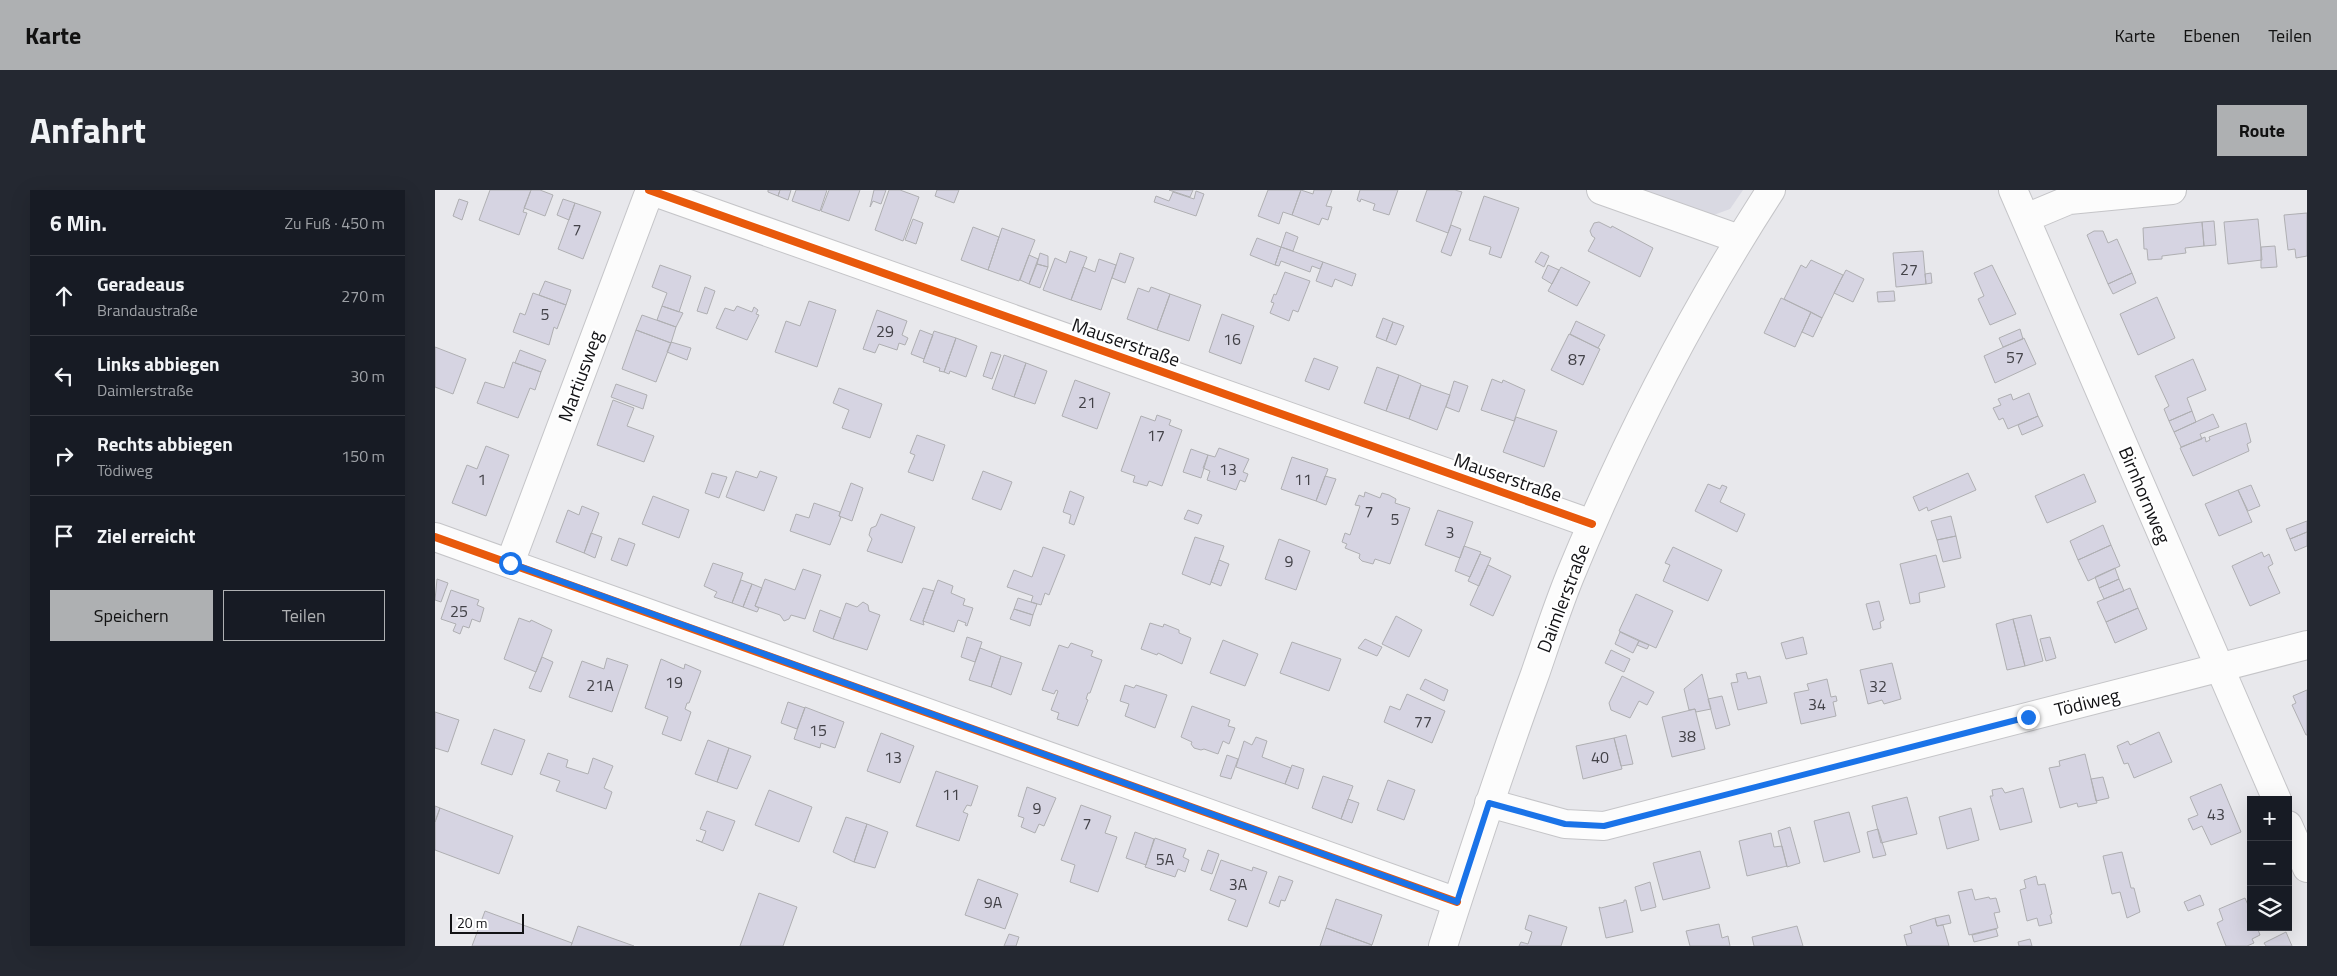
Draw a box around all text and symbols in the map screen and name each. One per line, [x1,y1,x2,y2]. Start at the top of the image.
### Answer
text: Karte [25,17,81,53]
text: Karte [2114,22,2155,49]
text: Ebenen [2183,22,2240,49]
text: Teilen [2268,22,2312,49]
text: Anfahrt [30,103,146,157]
button: Route [2217,105,2307,156]
text: 6 Min. [50,207,107,239]
text: Zu Fuß · 450 m [284,211,385,235]
house number: 7 [573,217,581,241]
house number: 27 [1900,257,1918,281]
text: Geradeaus [97,269,184,298]
icon: ahead [50,282,78,310]
text: 270 m [341,284,385,308]
text: Brandaustraße [97,298,198,322]
house number: 5 [541,302,550,326]
street label: Mauserstraße [1068,309,1184,374]
house number: 29 [876,319,894,343]
street label: Martiusweg [550,326,610,426]
house number: 16 [1223,327,1241,351]
house number: 57 [2006,345,2024,369]
house number: 87 [1568,347,1586,371]
text: Links abbiegen [97,349,220,378]
icon: left [50,362,78,390]
text: 30 m [350,364,385,388]
text: Daimlerstraße [97,378,193,402]
house number: 21 [1078,390,1096,414]
house number: 17 [1147,423,1165,447]
text: Rechts abbiegen [97,429,233,458]
icon: right [50,442,78,470]
street label: Birnhornweg [2112,442,2179,548]
text: 150 m [341,444,385,468]
street label: Mauserstraße [1450,444,1566,509]
house number: 13 [1219,457,1237,481]
text: Tödiweg [97,458,153,482]
house number: 1 [478,467,486,491]
house number: 11 [1294,467,1312,491]
house number: 7 [1365,499,1373,523]
house number: 5 [1391,507,1400,531]
house number: 3 [1446,520,1454,544]
text: Ziel erreicht [97,521,195,550]
icon: arrive [50,522,78,550]
street label: Daimlerstraße [1528,539,1597,656]
house number: 9 [1285,549,1294,573]
route start [499,552,522,575]
button: Speichern [50,590,213,641]
button: Teilen [223,590,385,641]
house number: 25 [450,599,468,623]
house number: 19 [665,670,683,694]
house number: 21A [586,673,614,697]
house number: 32 [1869,674,1887,698]
street label: Tödiweg [2051,679,2123,724]
house number: 34 [1808,692,1826,716]
route end [2017,706,2040,729]
house number: 77 [1414,709,1432,733]
house number: 15 [809,718,827,742]
house number: 38 [1678,724,1696,748]
house number: 13 [884,745,902,769]
house number: 40 [1591,745,1609,769]
house number: 11 [942,782,960,806]
house number: 9 [1033,796,1042,820]
map controls [2247,796,2292,931]
button: + [2247,796,2292,841]
house number: 43 [2207,802,2225,826]
house number: 7 [1083,811,1091,835]
button: − [2247,841,2292,886]
house number: 5A [1156,847,1175,871]
house number: 3A [1229,872,1248,896]
button: layers [2247,886,2292,931]
house number: 9A [984,890,1003,914]
scale bar [450,911,524,934]
text: 20 m [457,912,487,933]

